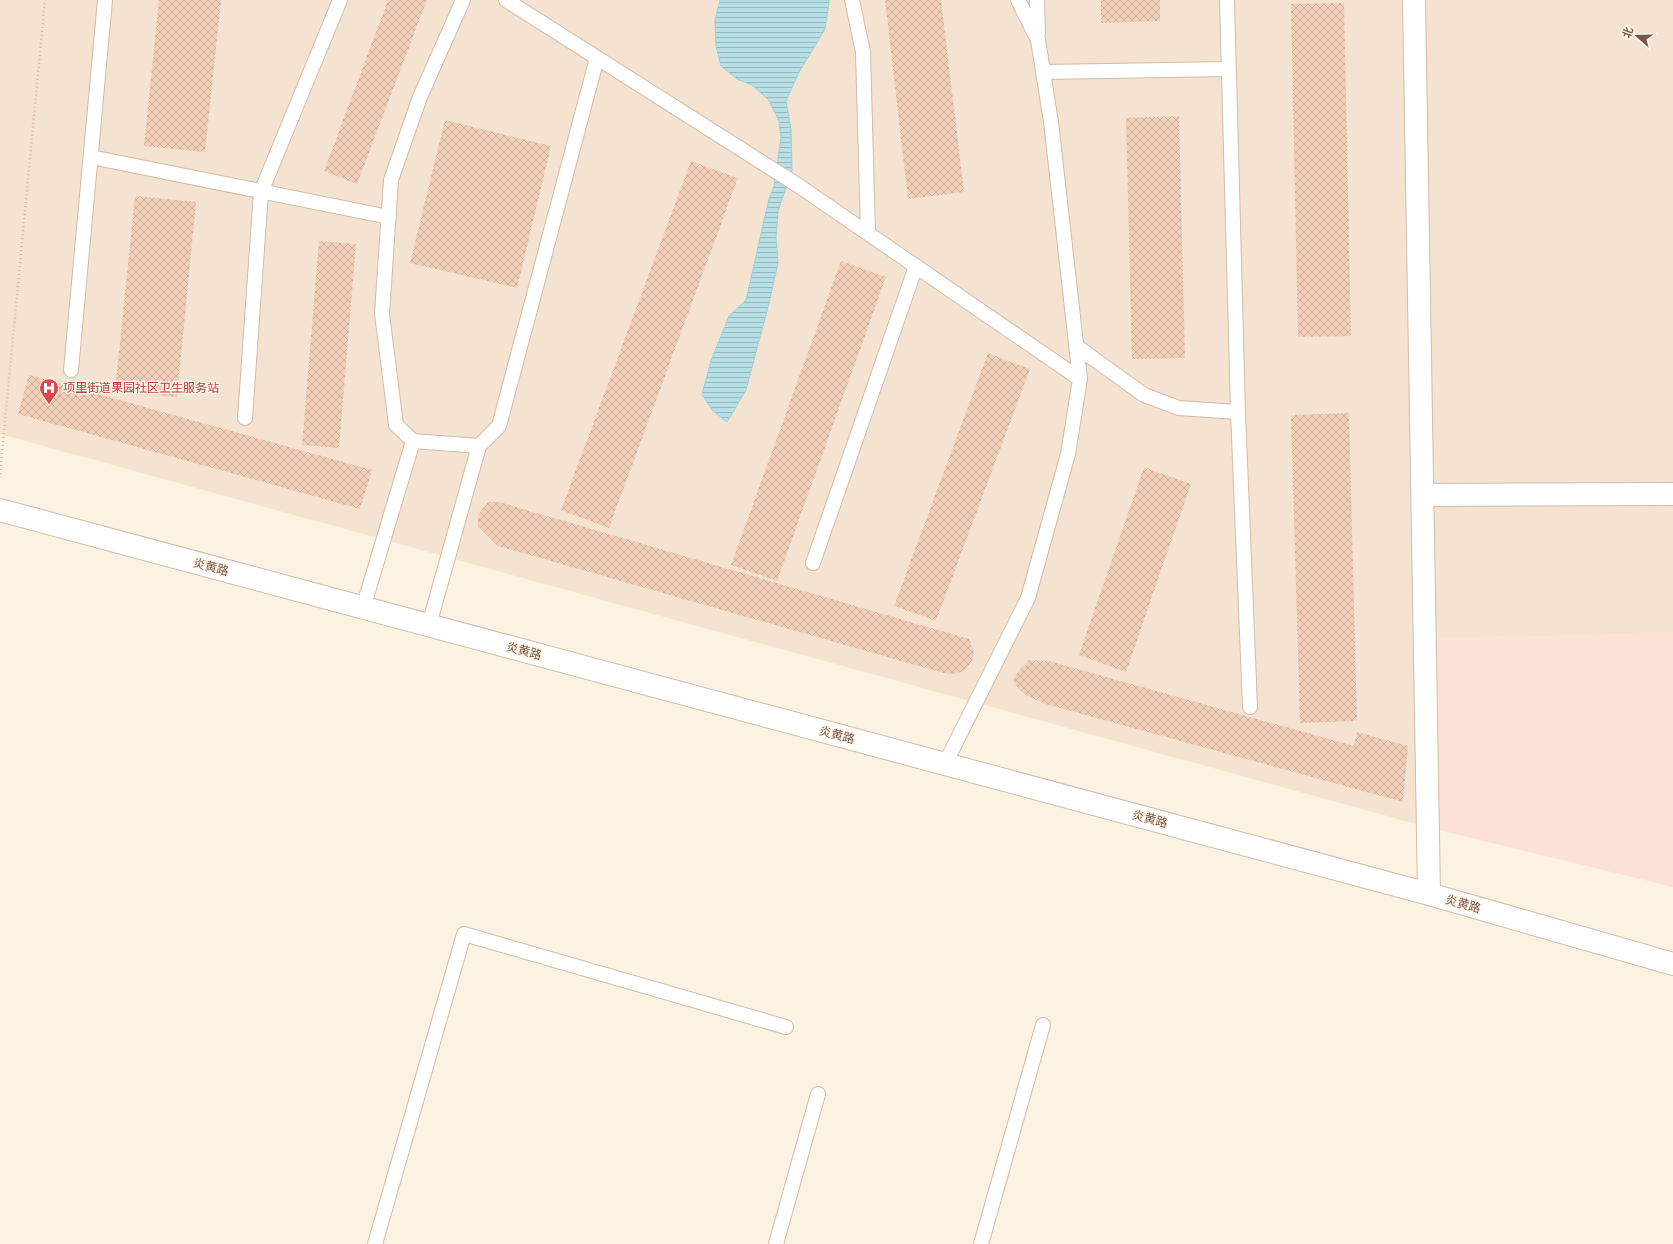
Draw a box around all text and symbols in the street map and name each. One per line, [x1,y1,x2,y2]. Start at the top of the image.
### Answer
north arrow [1617,16,1657,56]
text: 北 [1618,25,1637,40]
hospital icon: 项里街道果园社区卫生服务站 [38,377,60,405]
place label: 项里街道果园社区卫生服务站 [63,379,219,397]
street label: 炎黄路 [191,554,231,580]
street label: 炎黄路 [504,638,544,664]
street label: 炎黄路 [817,722,857,748]
street label: 炎黄路 [1130,806,1170,832]
street label: 炎黄路 [1443,890,1483,918]

